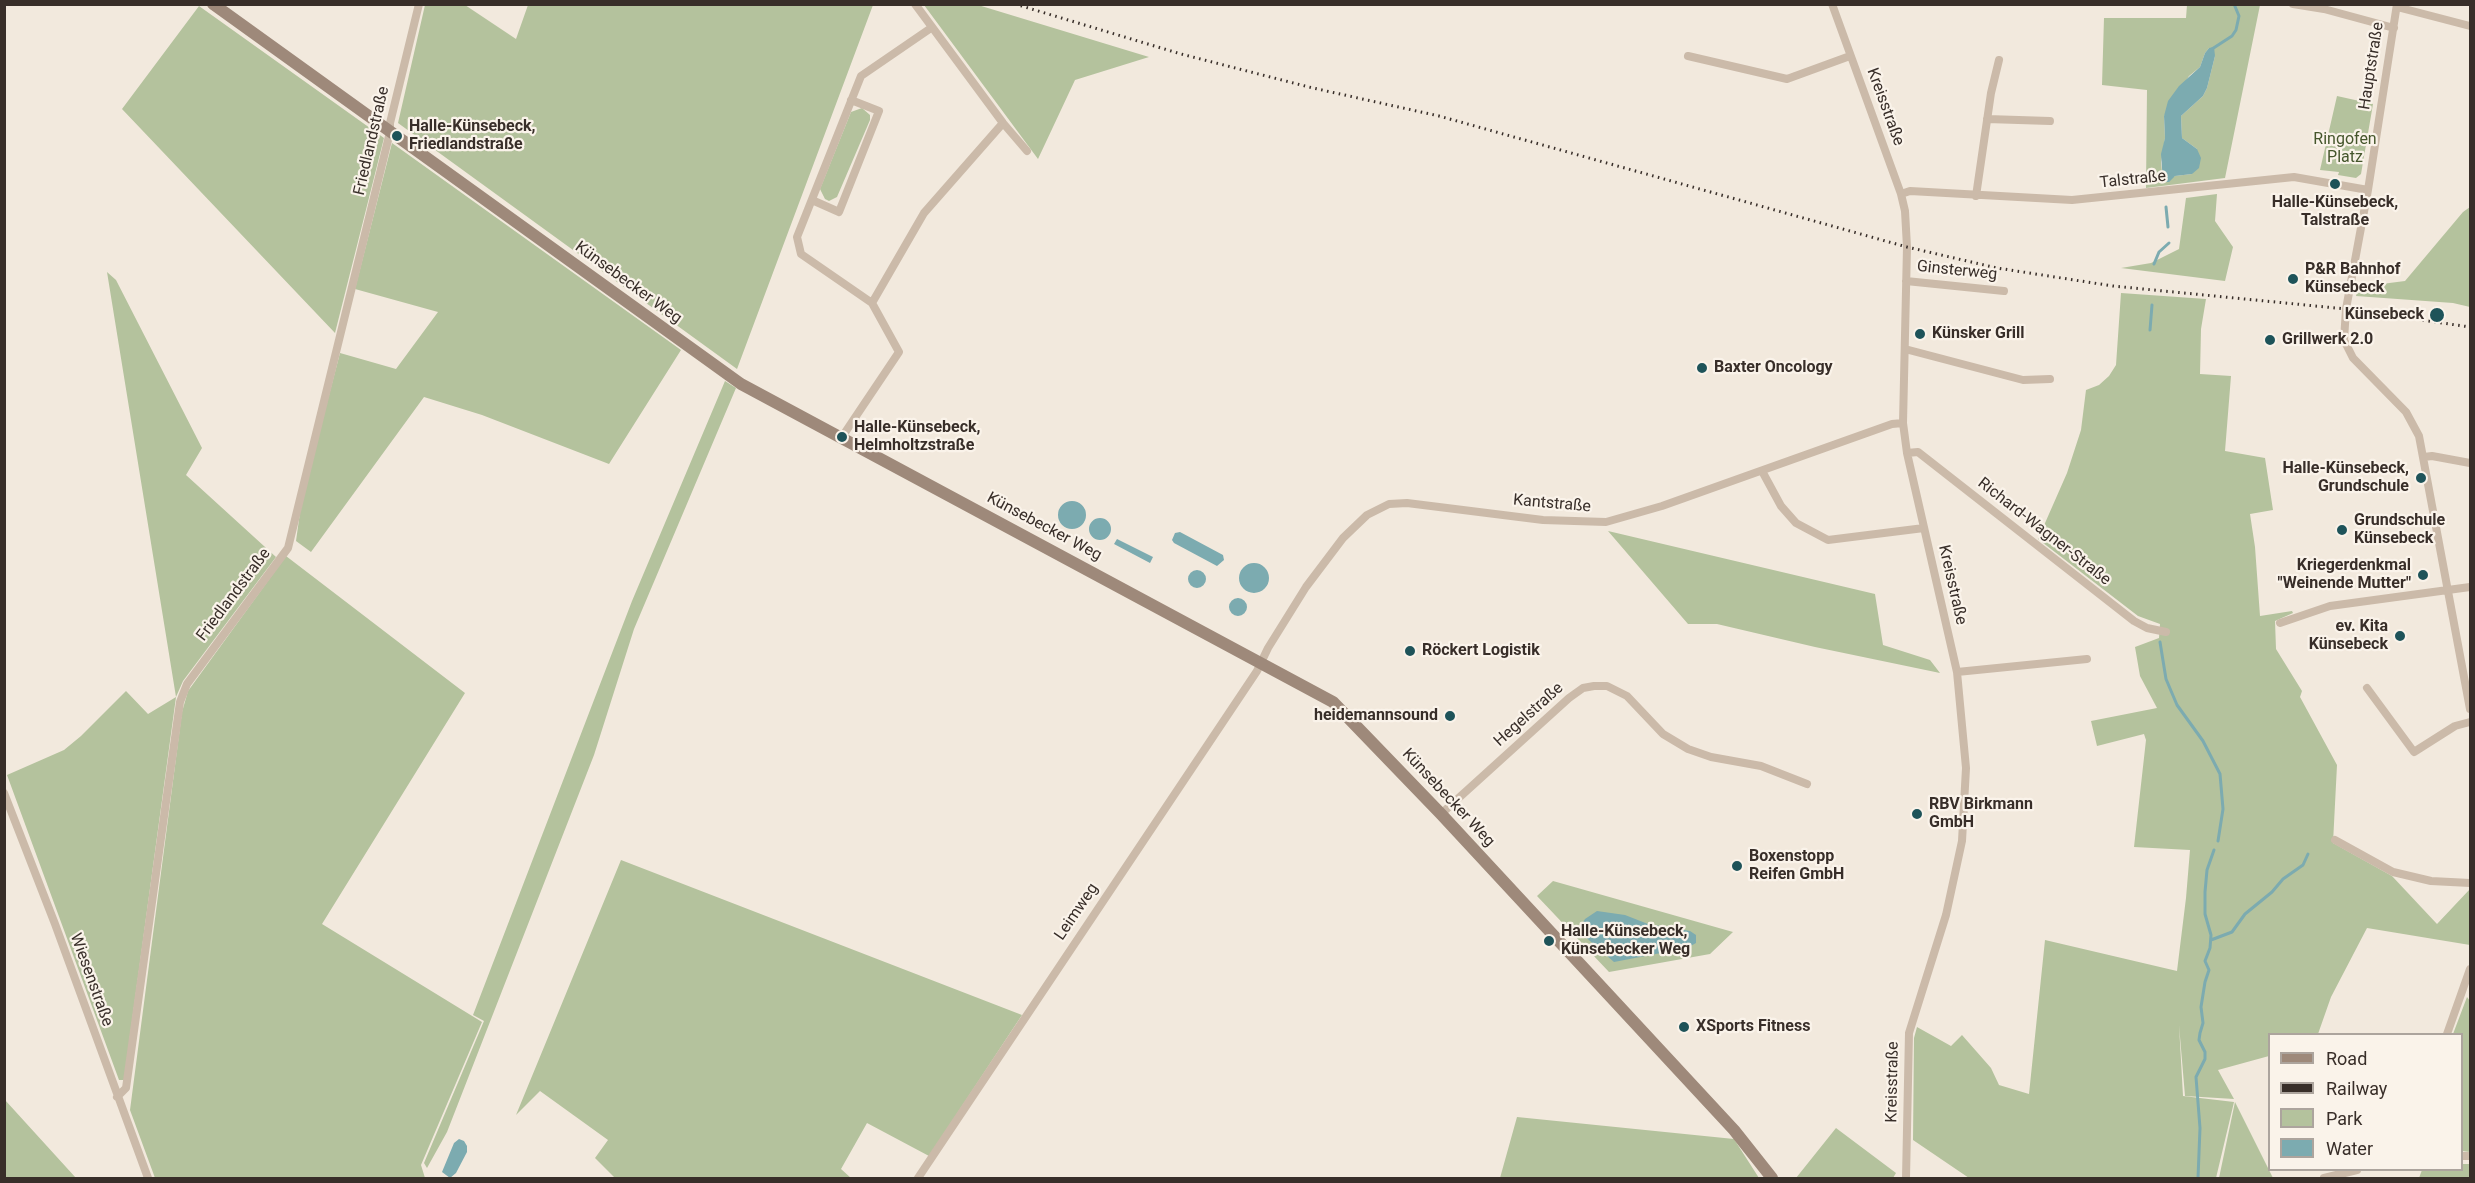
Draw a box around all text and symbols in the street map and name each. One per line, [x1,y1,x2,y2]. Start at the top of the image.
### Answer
street label: Hauptstraße [2356,21,2388,111]
street label: Kreisstraße [1862,66,1908,148]
street label: Friedlandstraße [350,85,394,197]
place label: Halle-Künsebeck, Friedlandstraße [409,117,536,155]
marker: Halle-Künsebeck, Friedlandstraße [390,129,404,143]
park label: Ringofen Platz [2313,130,2377,168]
street label: Talstraße [2099,167,2167,193]
marker: Halle-Künsebeck, Talstraße [2328,177,2342,191]
place label: Halle-Künsebeck, Talstraße [2272,193,2398,231]
street label: Künsebecker Weg [571,238,685,328]
street label: Ginsterweg [1916,257,1998,285]
place label: P&R Bahnhof Künsebeck [2305,260,2400,298]
marker: P&R Bahnhof Künsebeck [2286,272,2300,286]
place label: Künsebeck [2345,305,2424,325]
marker: Künsebeck [2428,306,2446,324]
place label: Künsker Grill [1932,324,2024,344]
marker: Künsker Grill [1913,327,1927,341]
place label: Grillwerk 2.0 [2282,330,2373,350]
marker: Grillwerk 2.0 [2263,333,2277,347]
place label: Baxter Oncology [1714,358,1833,378]
marker: Baxter Oncology [1695,361,1709,375]
place label: Halle-Künsebeck, Helmholtzstraße [854,418,981,456]
marker: Halle-Künsebeck, Helmholtzstraße [835,430,849,444]
place label: Halle-Künsebeck, Grundschule [2282,459,2409,497]
marker: Halle-Künsebeck, Grundschule [2414,471,2428,485]
street label: Richard-Wagner-Straße [1974,474,2114,590]
street label: Künsebecker Weg [983,489,1105,565]
street label: Kantstraße [1512,491,1592,517]
place label: Grundschule Künsebeck [2354,511,2445,549]
marker: Grundschule Künsebeck [2335,523,2349,537]
street label: Kreisstraße [1934,543,1970,627]
street label: Friedlandstraße [193,545,275,645]
place label: Kriegerdenkmal "Weinende Mutter" [2278,556,2411,594]
marker: Kriegerdenkmal "Weinende Mutter" [2416,568,2430,582]
place label: ev. Kita Künsebeck [2309,617,2388,655]
marker: ev. Kita Künsebeck [2393,629,2407,643]
place label: Röckert Logistik [1422,641,1540,661]
marker: Röckert Logistik [1403,644,1417,658]
street label: Hegelstraße [1490,679,1568,751]
place label: heidemannsound [1314,706,1438,726]
marker: heidemannsound [1443,709,1457,723]
street label: Künsebecker Weg [1398,745,1498,851]
place label: RBV Birkmann GmbH [1929,795,2033,833]
marker: RBV Birkmann GmbH [1910,807,1924,821]
place label: Boxenstopp Reifen GmbH [1749,847,1844,885]
marker: Boxenstopp Reifen GmbH [1730,859,1744,873]
street label: Leimweg [1051,880,1103,944]
place label: Halle-Künsebeck, Künsebecker Weg [1561,922,1690,960]
street label: Wiesenstraße [65,931,117,1029]
marker: Halle-Künsebeck, Künsebecker Weg [1542,934,1556,948]
place label: XSports Fitness [1696,1017,1810,1037]
marker: XSports Fitness [1677,1020,1691,1034]
legend [2268,1033,2463,1171]
street label: Kreisstraße [1883,1041,1903,1123]
text: Road [2326,1048,2367,1069]
text: Railway [2326,1078,2387,1099]
text: Park [2326,1108,2362,1129]
text: Water [2326,1138,2373,1159]

